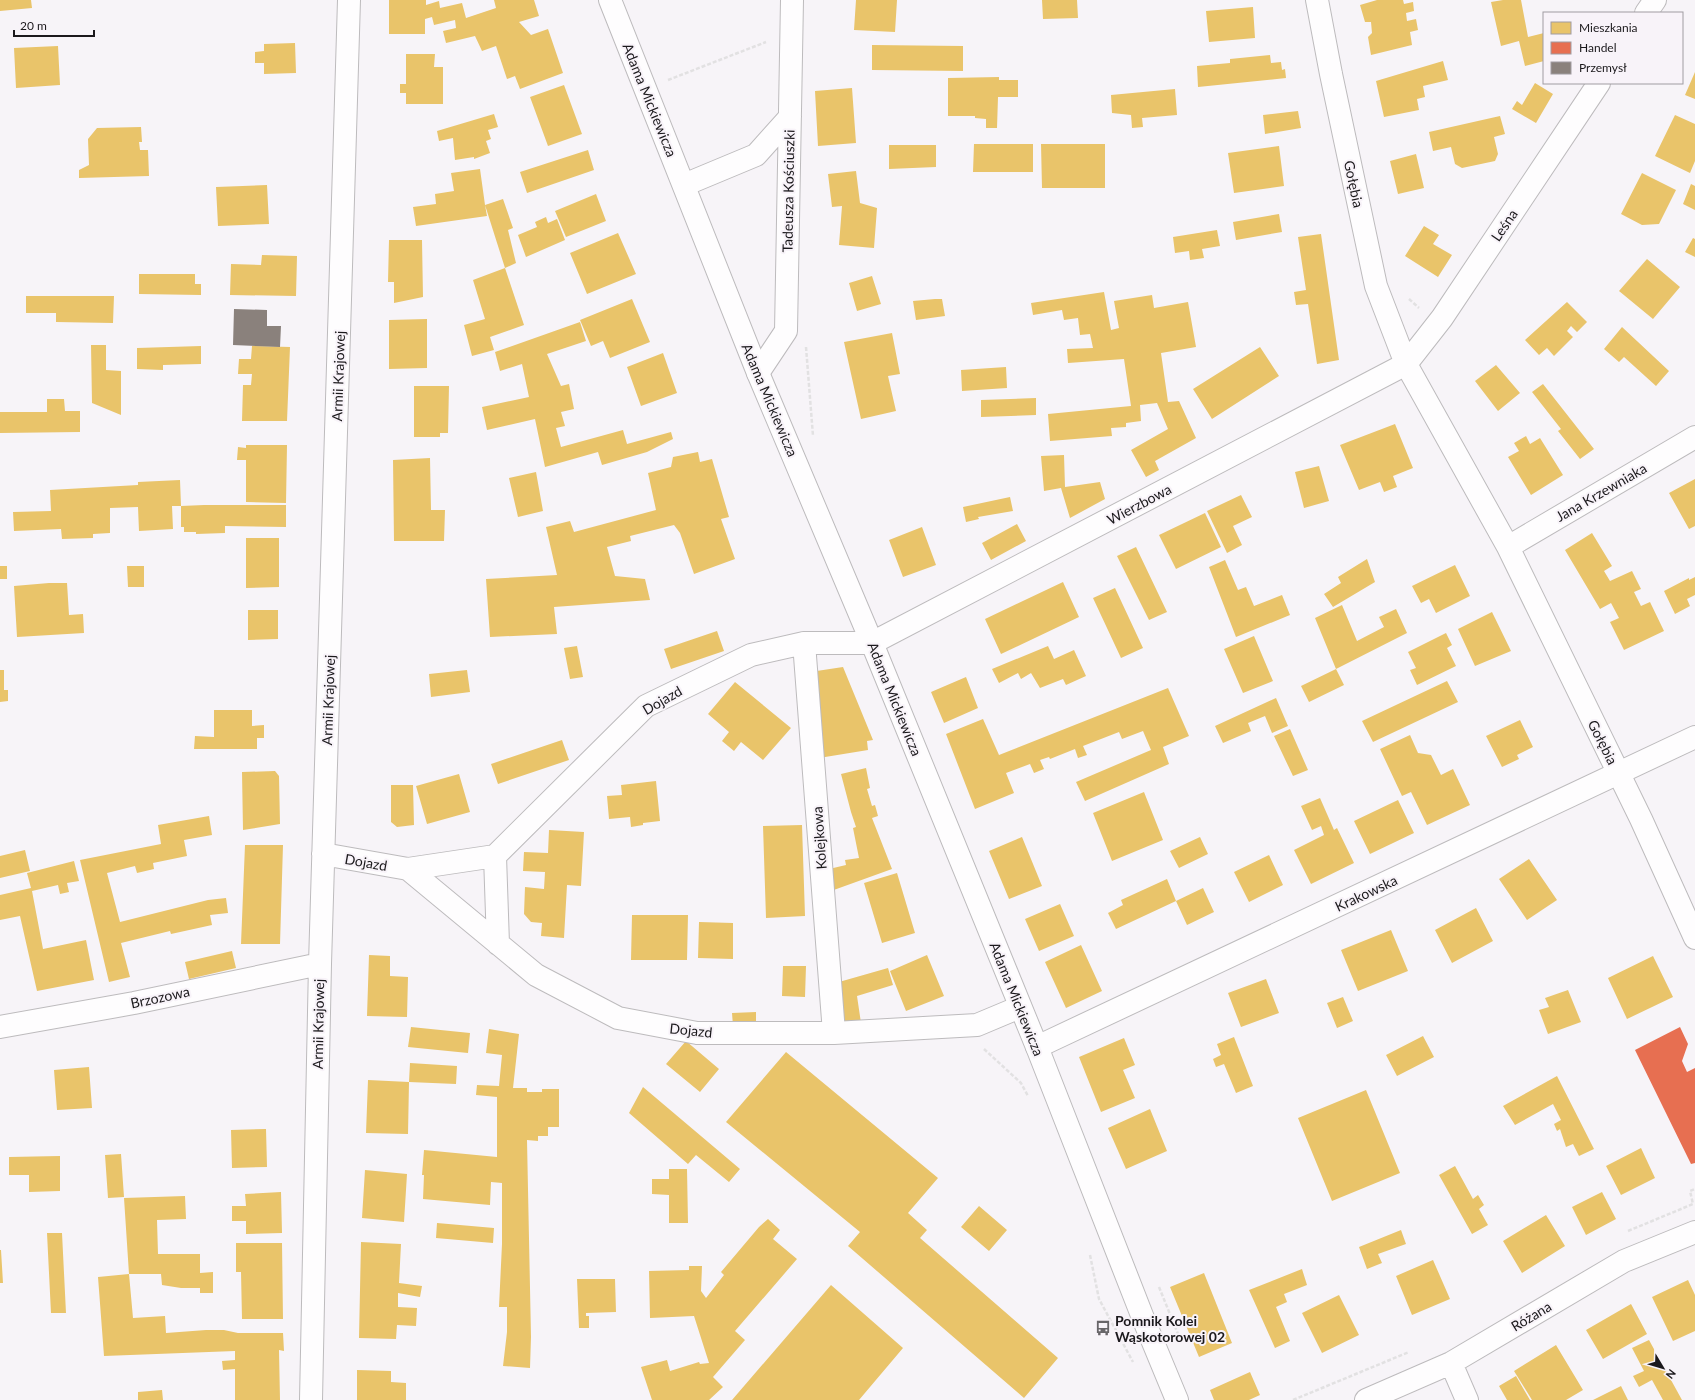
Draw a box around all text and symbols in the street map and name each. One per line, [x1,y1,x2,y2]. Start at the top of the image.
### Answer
scale bar [14,12,94,38]
legend [1543,12,1683,84]
text: 20 m [20,18,47,33]
text: Mieszkania [1579,20,1638,35]
text: Handel [1579,40,1617,55]
street label: Adama Mickiewicza [619,41,681,159]
text: Przemysł [1579,60,1627,75]
street label: Tadeusza Kościuszki [778,129,798,253]
street label: Gołębia [1341,159,1367,209]
street label: Leśna [1487,206,1521,244]
street label: Armii Krajowej [328,331,348,421]
street label: Adama Mickiewicza [738,341,802,459]
street label: Jana Krzewniaka [1553,459,1649,525]
street label: Wierzbowa [1104,480,1174,528]
street label: Adama Mickiewicza [864,640,926,758]
street label: Armii Krajowej [318,655,338,745]
street label: Dojazd [639,682,685,718]
street label: Gołębia [1585,717,1621,767]
street label: Kolejkowa [808,806,830,870]
street label: Dojazd [343,850,389,874]
street label: Krakowska [1332,871,1400,915]
street label: Adama Mickiewicza [986,940,1048,1058]
street label: Armii Krajowej [309,979,327,1069]
street label: Brzozowa [129,982,191,1012]
street label: Dojazd [669,1019,713,1041]
street label: Różana [1508,1297,1554,1335]
place label: Pomnik Kolei Wąskotorowej 02 [1115,1312,1225,1345]
bus stop icon: Pomnik Kolei Wąskotorowej 02 [1094,1319,1112,1337]
north arrow [1643,1348,1683,1388]
text: N [1664,1367,1679,1382]

